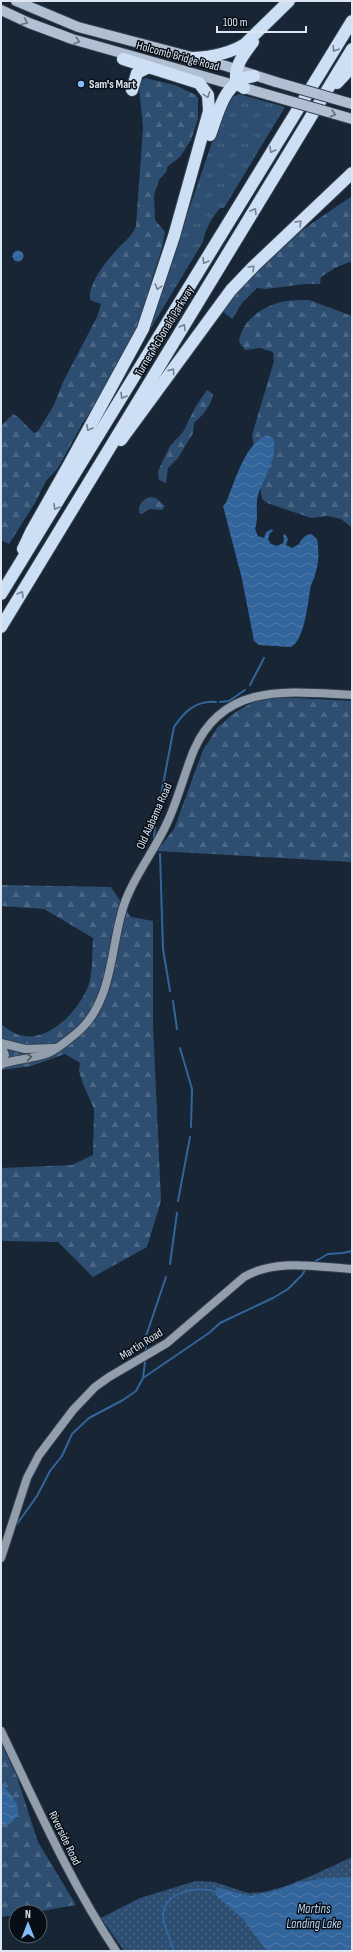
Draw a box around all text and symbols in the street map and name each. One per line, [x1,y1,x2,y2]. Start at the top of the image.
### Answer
scale bar [217,8,306,34]
text: 100 m [223,15,248,30]
one-way arrow [22,17,29,25]
one-way arrow [73,36,80,45]
street label: Holcomb Bridge Road [135,38,221,75]
one-way arrow [332,45,339,52]
place label: Sam's Mart [89,77,136,92]
marker: Sam's Mart [76,79,86,89]
one-way arrow [203,91,211,98]
one-way arrow [330,109,337,118]
one-way arrow [269,146,277,153]
one-way arrow [249,208,256,215]
one-way arrow [294,221,302,228]
one-way arrow [202,257,209,264]
one-way arrow [247,265,254,273]
street label: Turner McDonald Parkway [132,283,198,379]
one-way arrow [154,283,163,290]
one-way arrow [178,324,186,331]
one-way arrow [167,368,174,375]
one-way arrow [120,392,128,399]
one-way arrow [87,424,94,432]
one-way arrow [53,503,60,510]
one-way arrow [17,591,24,598]
street label: Old Alabama Road [133,781,176,852]
one-way arrow [26,1053,32,1062]
street label: Martin Road [117,1325,166,1364]
street label: Riverside Road [45,1809,84,1868]
water label: Martins Landing Lake [286,1901,342,1932]
north arrow [8,1904,48,1944]
text: N [25,1908,31,1921]

